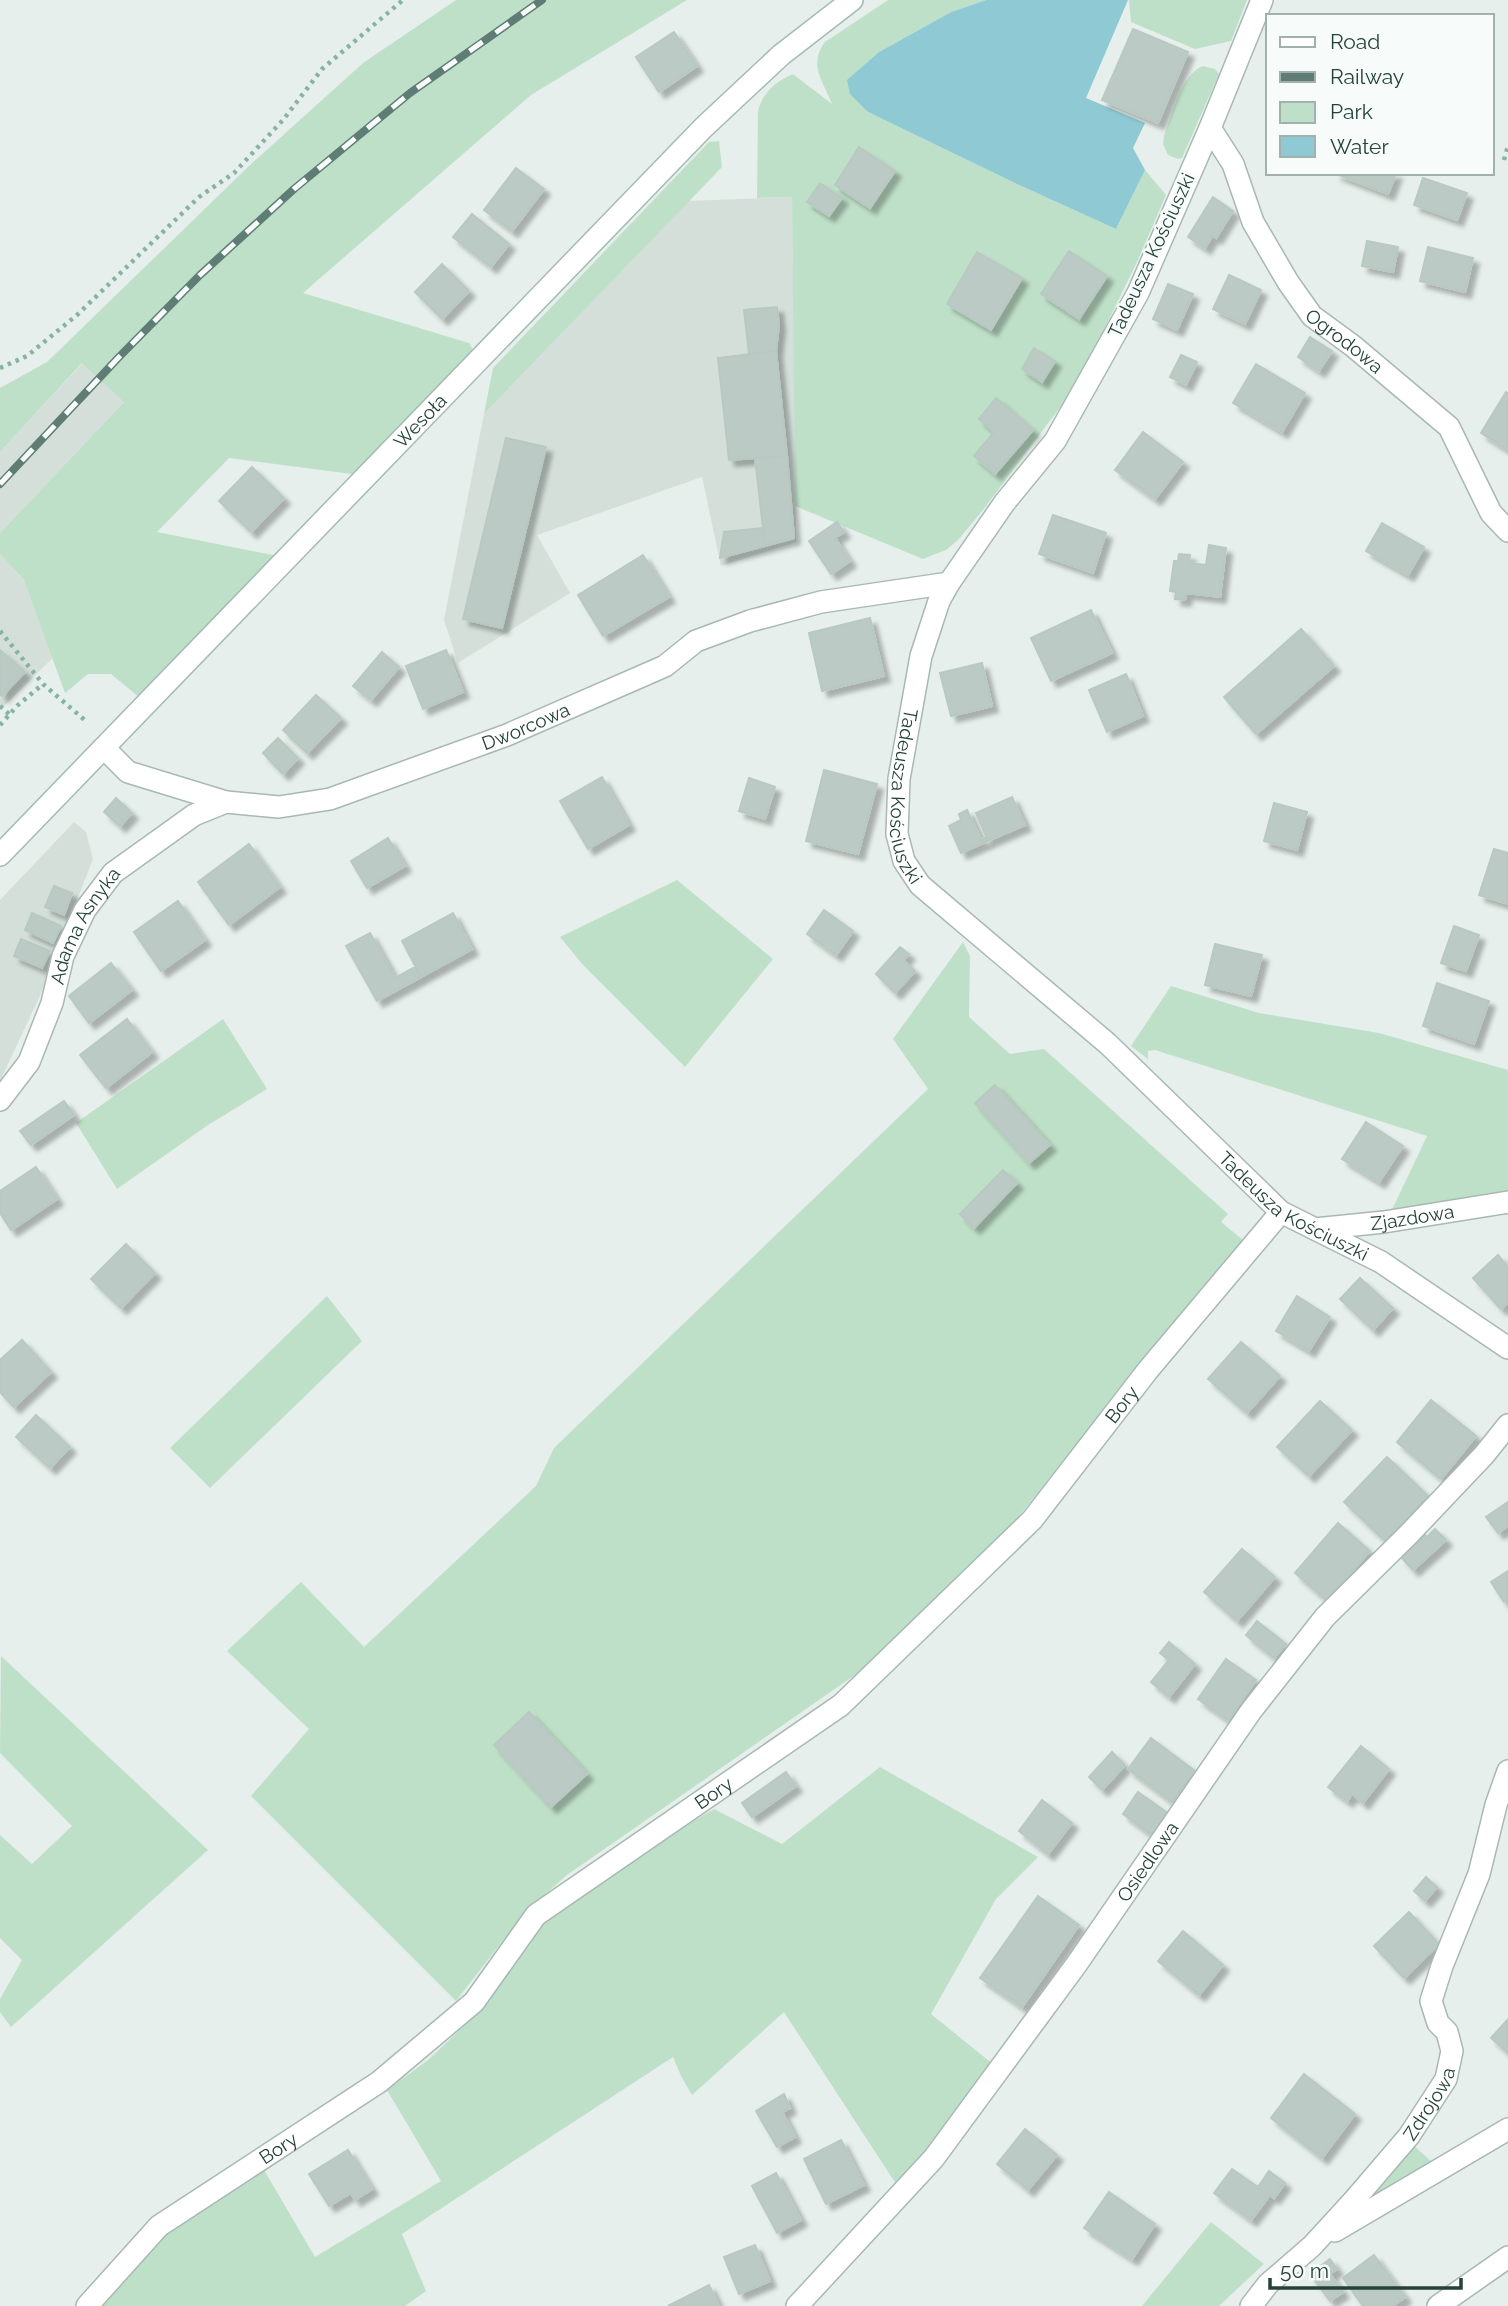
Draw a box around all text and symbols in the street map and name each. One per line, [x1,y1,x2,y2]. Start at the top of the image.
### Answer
legend [1266,14,1494,175]
text: Road [1330,29,1380,54]
text: Railway [1330,64,1404,89]
text: Park [1330,99,1373,124]
text: Water [1330,134,1389,159]
street label: Tadeusza Kościuszki [1103,169,1199,341]
street label: Ogrodowa [1301,304,1388,378]
street label: Wesoła [389,389,451,452]
street label: Dworcowa [479,698,573,754]
street label: Tadeusza Kościuszki [886,707,927,888]
street label: Adama Asnyka [46,863,124,986]
street label: Tadeusza Kościuszki [1214,1147,1372,1265]
street label: Zjazdowa [1370,1200,1456,1234]
street label: Bory [1100,1381,1143,1427]
street label: Bory [690,1772,737,1814]
street label: Osiedlowa [1112,1817,1183,1906]
street label: Zdrojowa [1398,2066,1459,2144]
street label: Bory [255,2128,301,2168]
scale bar [1270,2246,1461,2290]
text: 50 m [1280,2258,1329,2283]

